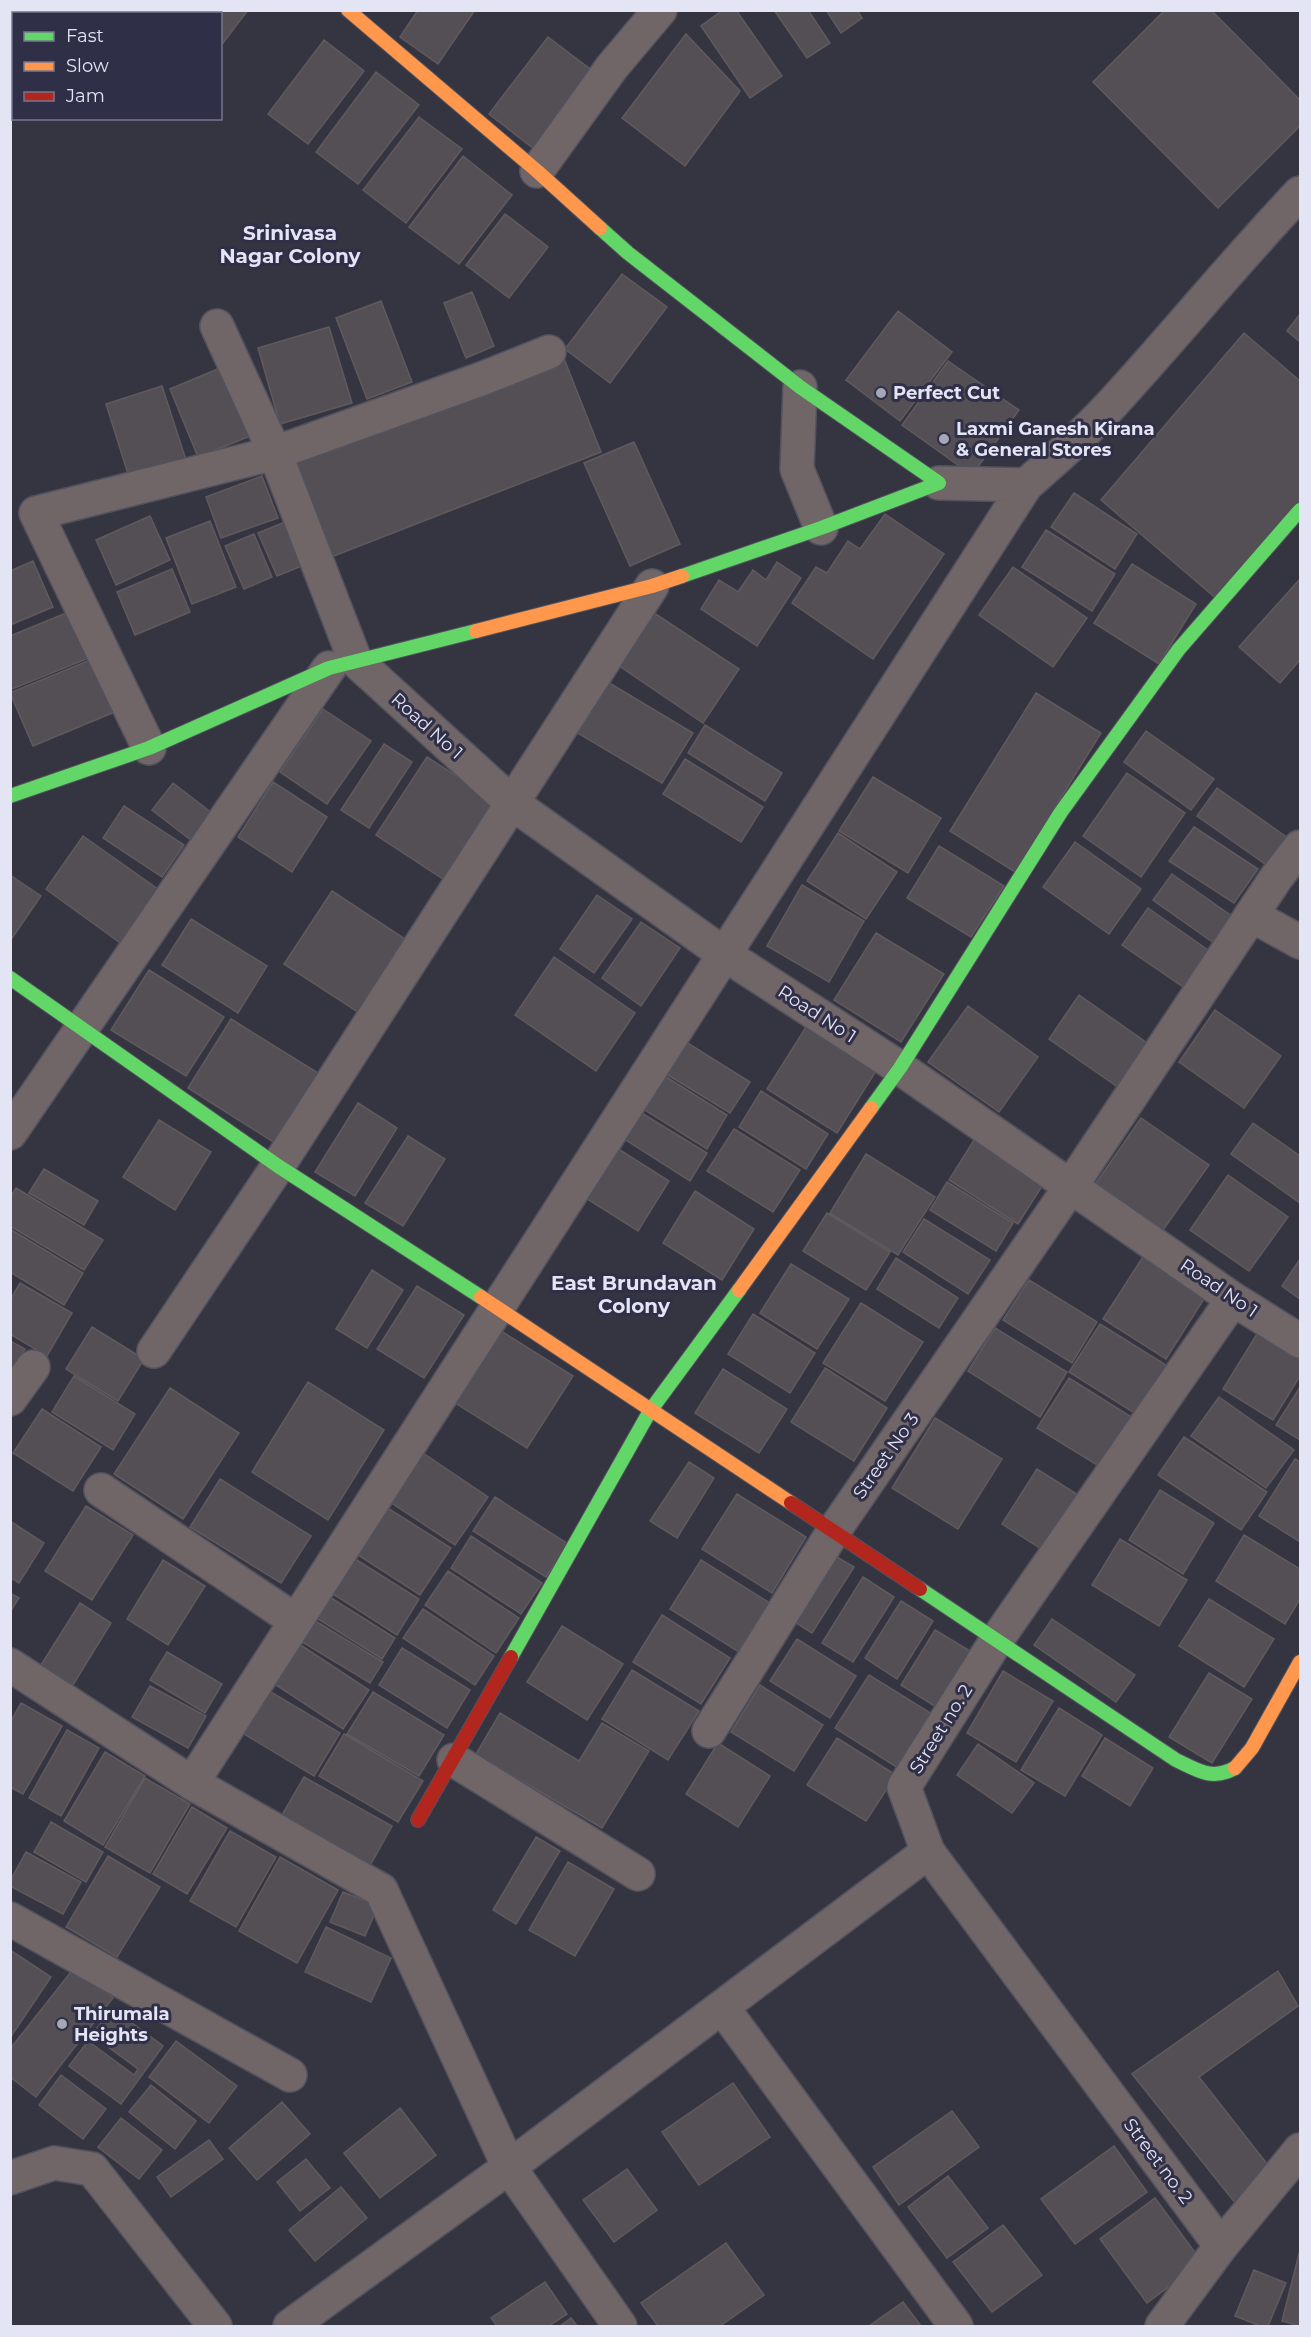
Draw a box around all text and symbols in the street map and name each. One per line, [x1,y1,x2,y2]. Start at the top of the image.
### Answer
legend [12,12,222,120]
text: Fast [66,25,104,47]
text: Slow [66,55,109,77]
text: Jam [65,85,105,107]
district label: Srinivasa Nagar Colony [219,221,362,268]
place label: Perfect Cut [893,382,1000,404]
marker: Perfect Cut [874,386,888,400]
place label: Laxmi Ganesh Kirana & General Stores [956,418,1155,461]
marker: Laxmi Ganesh Kirana & General Stores [937,432,951,446]
street label: Road No 1 [387,688,467,764]
street label: Road No 1 [774,981,860,1047]
street label: Road No 1 [1176,1254,1262,1322]
district label: East Brundavan Colony [551,1271,717,1318]
street label: Street No 3 [848,1409,924,1503]
street label: Street no. 2 [905,1680,977,1778]
place label: Thirumala Heights [74,2003,170,2046]
marker: Thirumala Heights [55,2017,69,2031]
street label: Street no. 2 [1119,2114,1197,2208]

